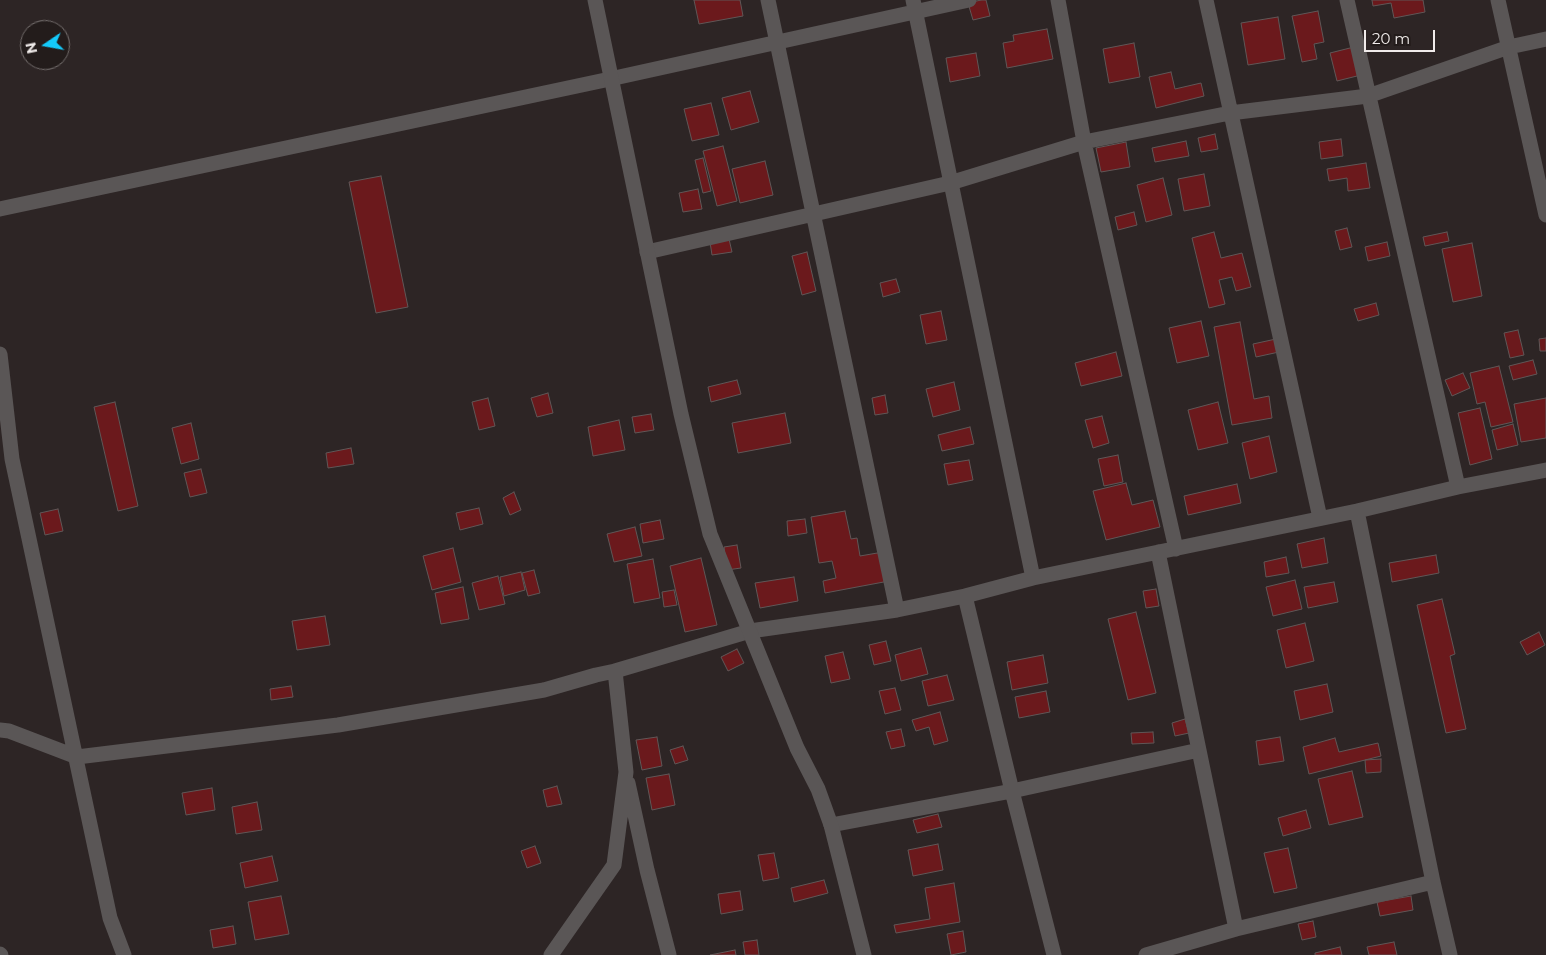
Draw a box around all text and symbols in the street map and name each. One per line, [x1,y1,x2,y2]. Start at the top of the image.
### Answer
north arrow [20,20,70,70]
scale bar [1366,20,1437,52]
text: 20 m [1372,29,1410,48]
text: N [21,41,41,55]

